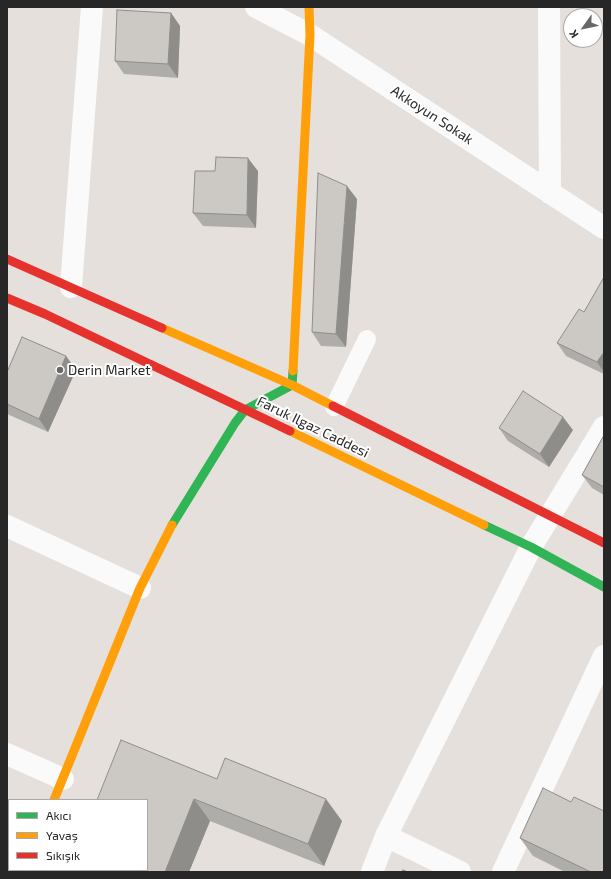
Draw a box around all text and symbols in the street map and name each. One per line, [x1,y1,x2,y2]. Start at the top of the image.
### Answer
north arrow [563,8,603,48]
text: K [566,28,581,41]
street label: Akkoyun Sokak [388,82,476,148]
place label: Derin Market [68,362,151,378]
marker: Derin Market [55,365,65,375]
street label: Faruk Ilgaz Caddesi [254,393,372,461]
legend [8,799,148,871]
text: Akıcı [46,808,71,822]
text: Yavaş [46,828,78,842]
text: Sıkışık [46,848,80,862]

